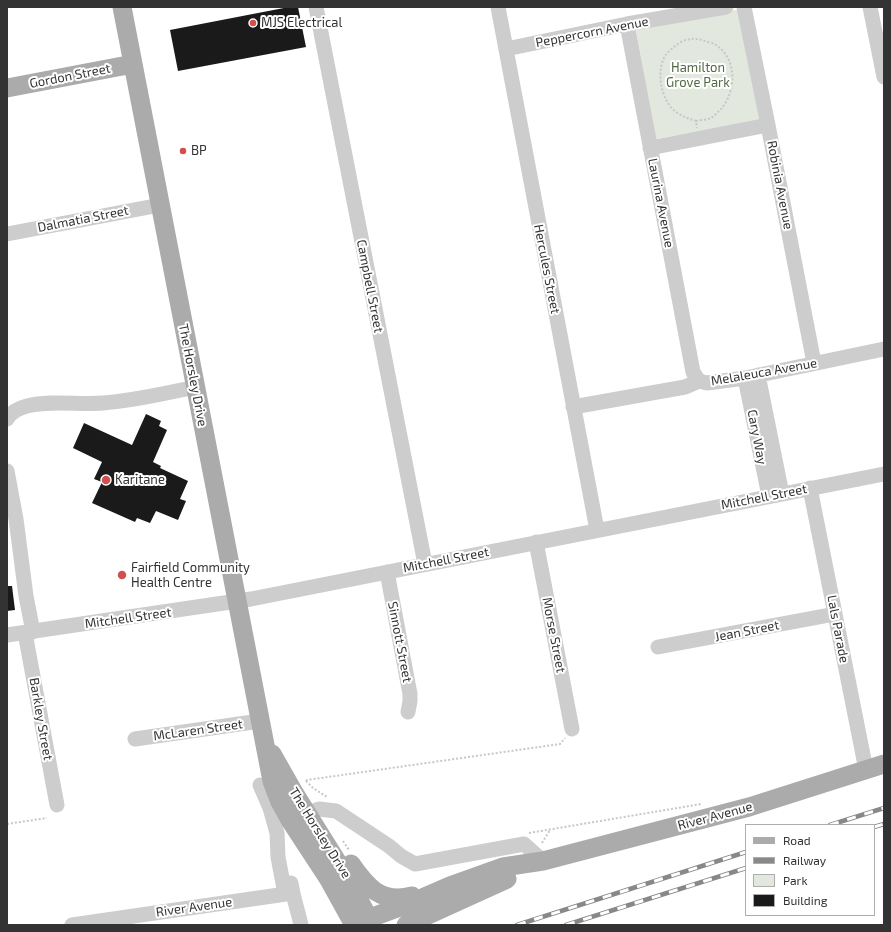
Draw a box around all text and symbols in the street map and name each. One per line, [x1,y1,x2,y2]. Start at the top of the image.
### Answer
street label: Peppercorn Avenue [534,13,650,51]
place label: MJS Electrical [261,15,342,31]
marker: MJS Electrical [248,18,258,28]
park label: Hamilton Grove Park [666,60,730,91]
street label: Gordon Street [28,61,112,91]
street label: Robinia Avenue [764,139,796,231]
place label: BP [191,143,207,159]
marker: BP [178,146,188,156]
street label: Laurina Avenue [645,157,677,249]
street label: Dalmatia Street [36,203,130,235]
street label: Hercules Street [531,223,563,315]
street label: Campbell Street [353,238,387,334]
street label: The Horsley Drive [175,322,211,428]
street label: Melaleuca Avenue [710,355,818,389]
street label: Cary Way [744,408,770,466]
place label: Karitane [115,472,165,488]
marker: Karitane [100,474,112,486]
street label: Mitchell Street [720,481,808,513]
street label: Mitchell Street [402,544,490,576]
place label: Fairfield Community Health Centre [131,560,250,591]
marker: Fairfield Community Health Centre [116,569,128,581]
street label: Lals Parade [824,594,852,664]
street label: Morse Street [539,596,569,674]
street label: Sinnott Street [385,600,415,684]
street label: Mitchell Street [84,604,172,632]
street label: Jean Street [714,617,780,645]
street label: Barkley Street [26,676,56,762]
street label: McLaren Street [152,716,244,744]
street label: The Horsley Drive [286,785,354,881]
street label: River Avenue [676,799,754,833]
legend [745,824,875,916]
text: Road [783,833,811,847]
text: Railway [783,853,826,867]
text: Park [783,873,808,887]
text: Building [783,893,827,907]
street label: River Avenue [155,894,233,920]

